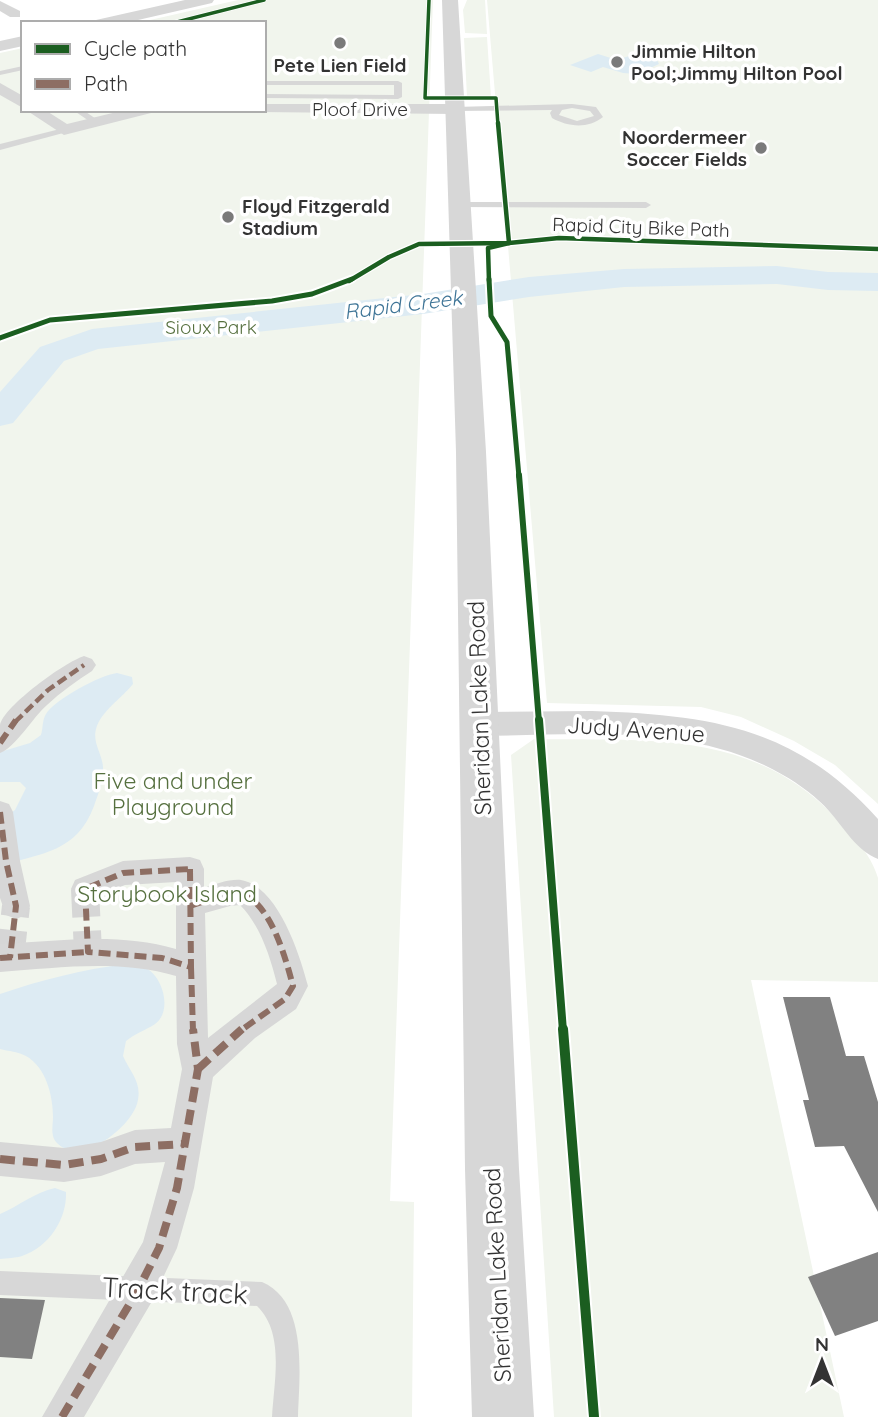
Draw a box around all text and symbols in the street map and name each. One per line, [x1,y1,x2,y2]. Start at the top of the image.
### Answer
legend [21,21,266,112]
text: Cycle path [84,35,187,61]
marker: Pete Lien Field [332,35,348,51]
place label: Jimmie Hilton Pool;Jimmy Hilton Pool [631,39,843,85]
place label: Pete Lien Field [274,53,406,77]
marker: Jimmie Hilton Pool;Jimmy Hilton Pool [609,54,625,70]
text: Path [84,70,128,96]
street label: Ploof Drive [312,97,408,121]
place label: Noordermeer Soccer Fields [622,125,747,171]
marker: Noordermeer Soccer Fields [753,140,769,156]
place label: Floyd Fitzgerald Stadium [242,194,390,240]
marker: Floyd Fitzgerald Stadium [220,209,236,225]
street label: Rapid City Bike Path [552,212,730,242]
water label: Rapid Creek [342,284,465,324]
park label: Sioux Park [165,315,257,339]
street label: Sheridan Lake Road [461,600,497,816]
street label: Judy Avenue [566,710,706,748]
park label: Five and under Playground [94,766,253,821]
park label: Storybook Island [77,879,257,908]
street label: Sheridan Lake Road [477,1167,517,1383]
street label: Track track [101,1269,249,1311]
north arrow [787,1326,857,1396]
text: N [815,1332,829,1356]

